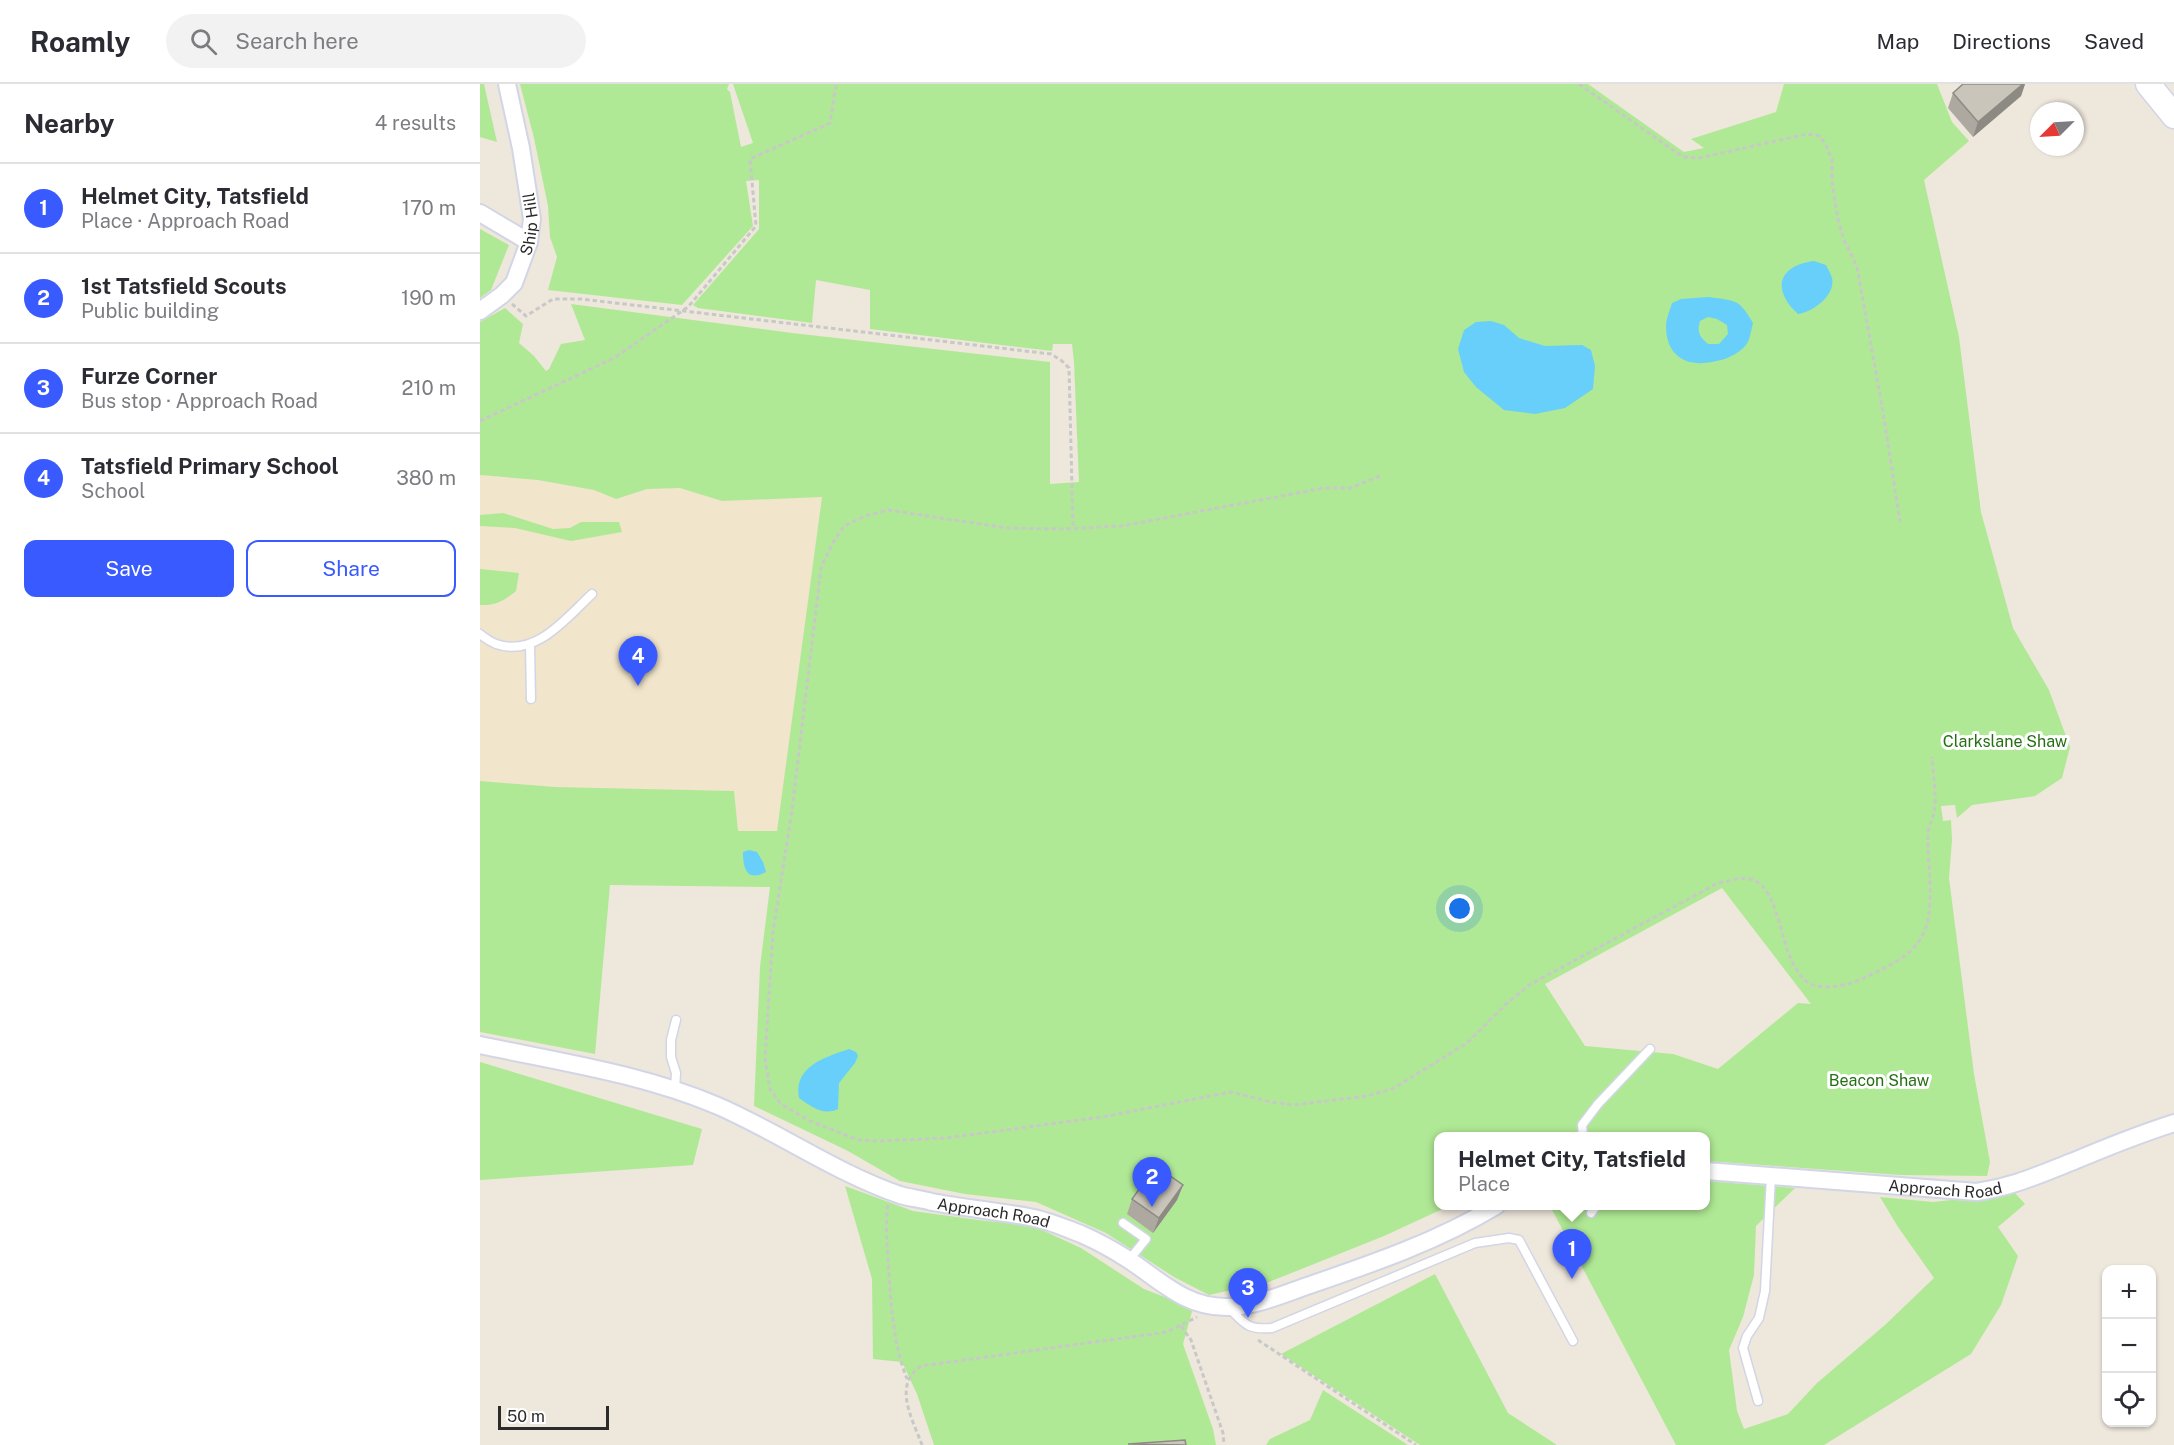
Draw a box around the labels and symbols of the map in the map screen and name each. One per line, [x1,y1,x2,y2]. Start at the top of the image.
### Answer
north arrow [2030,102,2084,156]
street label: Ship Hill [516,191,542,258]
pin: 4 [618,636,658,686]
park label: Clarkslane Shaw [1943,732,2068,751]
your location [1445,894,1474,923]
park label: Beacon Shaw [1829,1071,1930,1090]
pin: 2 [1132,1158,1172,1207]
street label: Approach Road [1888,1176,2004,1202]
street label: Approach Road [936,1194,1052,1232]
pin: 1 [1552,1230,1592,1279]
pin: 3 [1228,1268,1268,1318]
scale bar [498,1403,609,1430]

